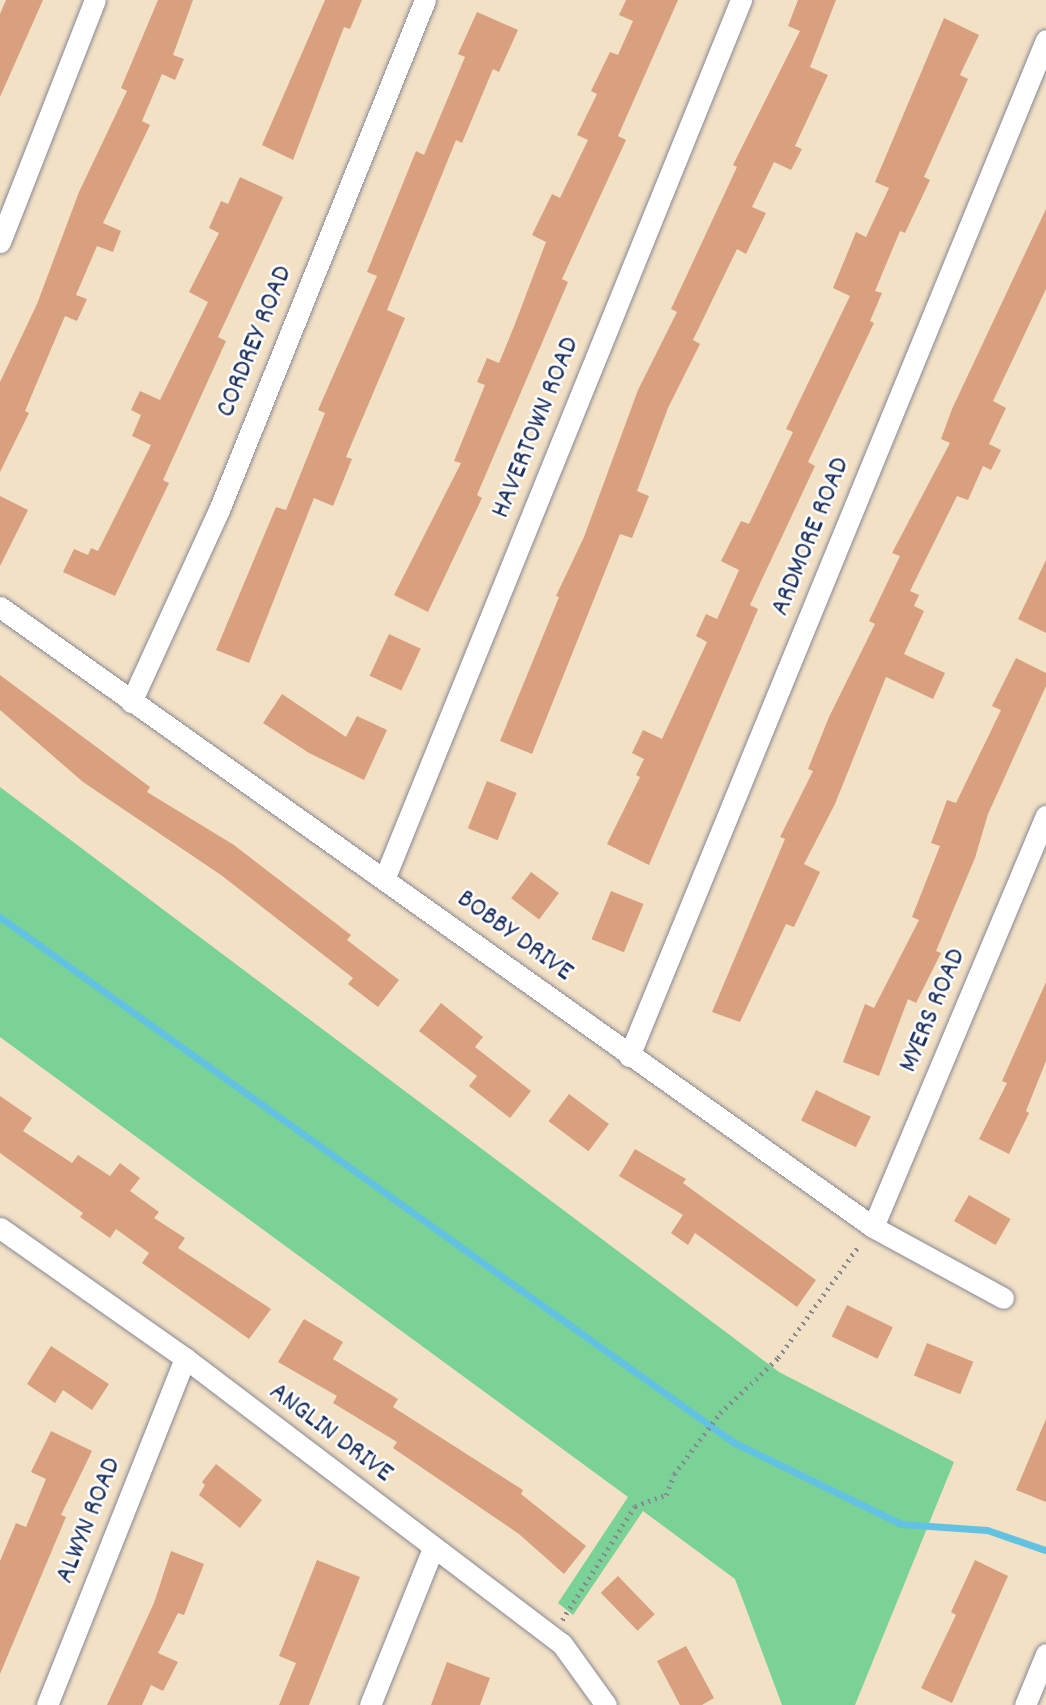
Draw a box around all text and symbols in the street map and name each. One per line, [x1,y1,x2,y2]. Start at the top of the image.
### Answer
street label: CORDREY ROAD [210,261,302,423]
street label: HAVERTOWN ROAD [485,332,589,524]
street label: ARDMORE ROAD [765,453,859,621]
street label: BOBBY DRIVE [449,884,579,990]
street label: MYERS ROAD [893,944,975,1078]
street label: ANGLIN DRIVE [261,1376,399,1492]
street label: ALWYN ROAD [50,1453,130,1589]

